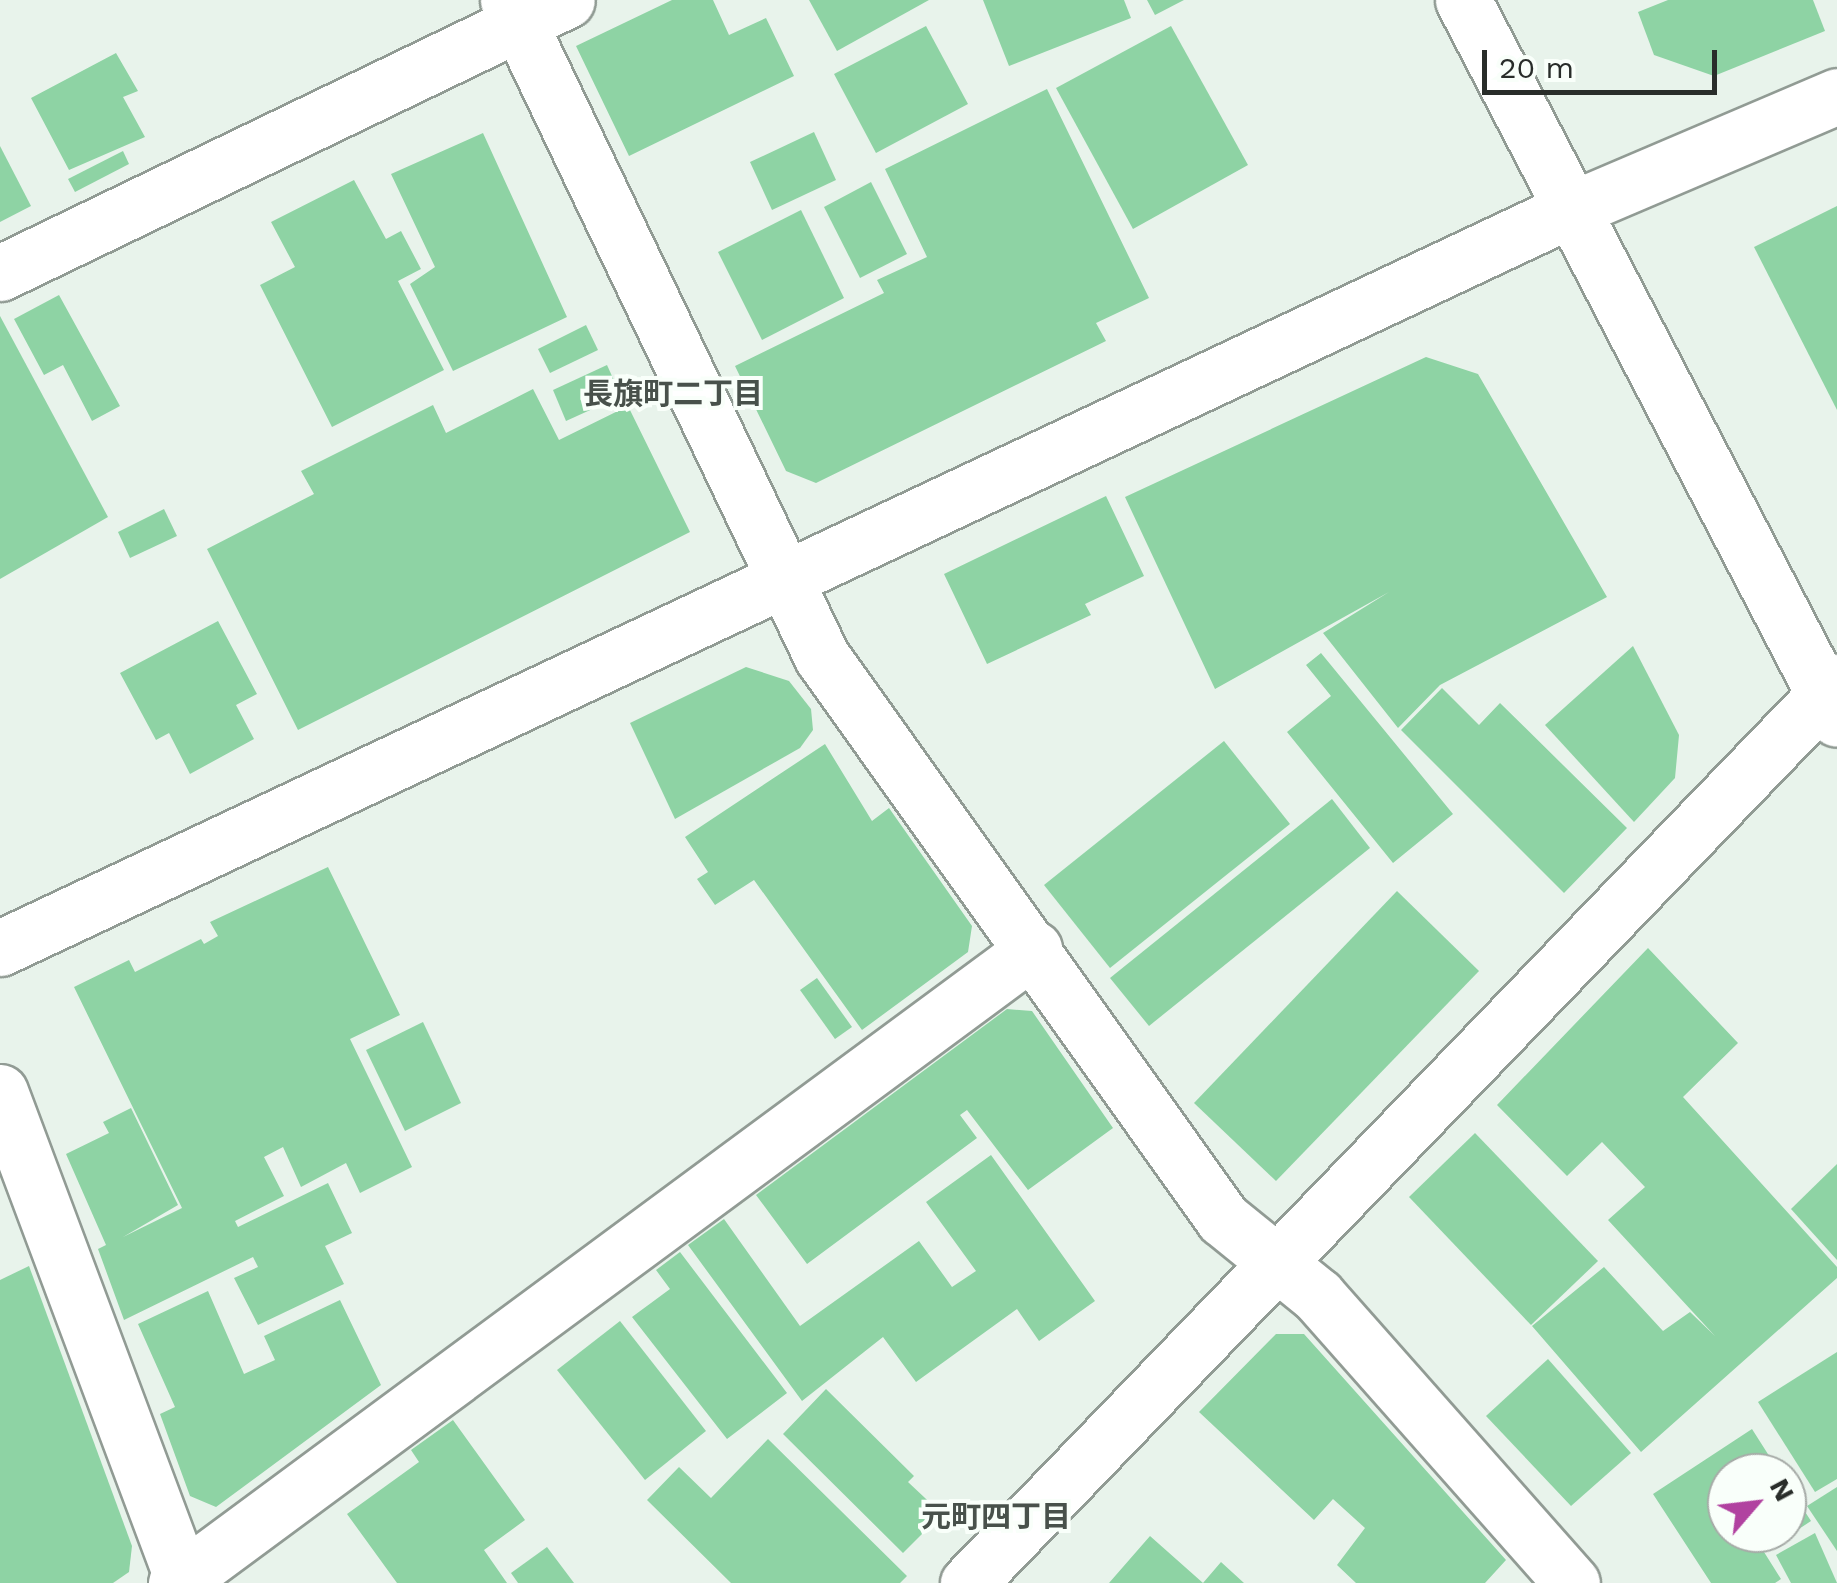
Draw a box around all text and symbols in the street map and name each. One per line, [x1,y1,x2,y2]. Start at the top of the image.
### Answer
scale bar [1487,30,1722,92]
text: 20 m [1499,50,1574,85]
district label: 長旗町二丁目 [583,376,763,412]
north arrow [1707,1453,1807,1553]
text: N [1763,1473,1802,1507]
district label: 元町四丁目 [921,1499,1071,1535]

